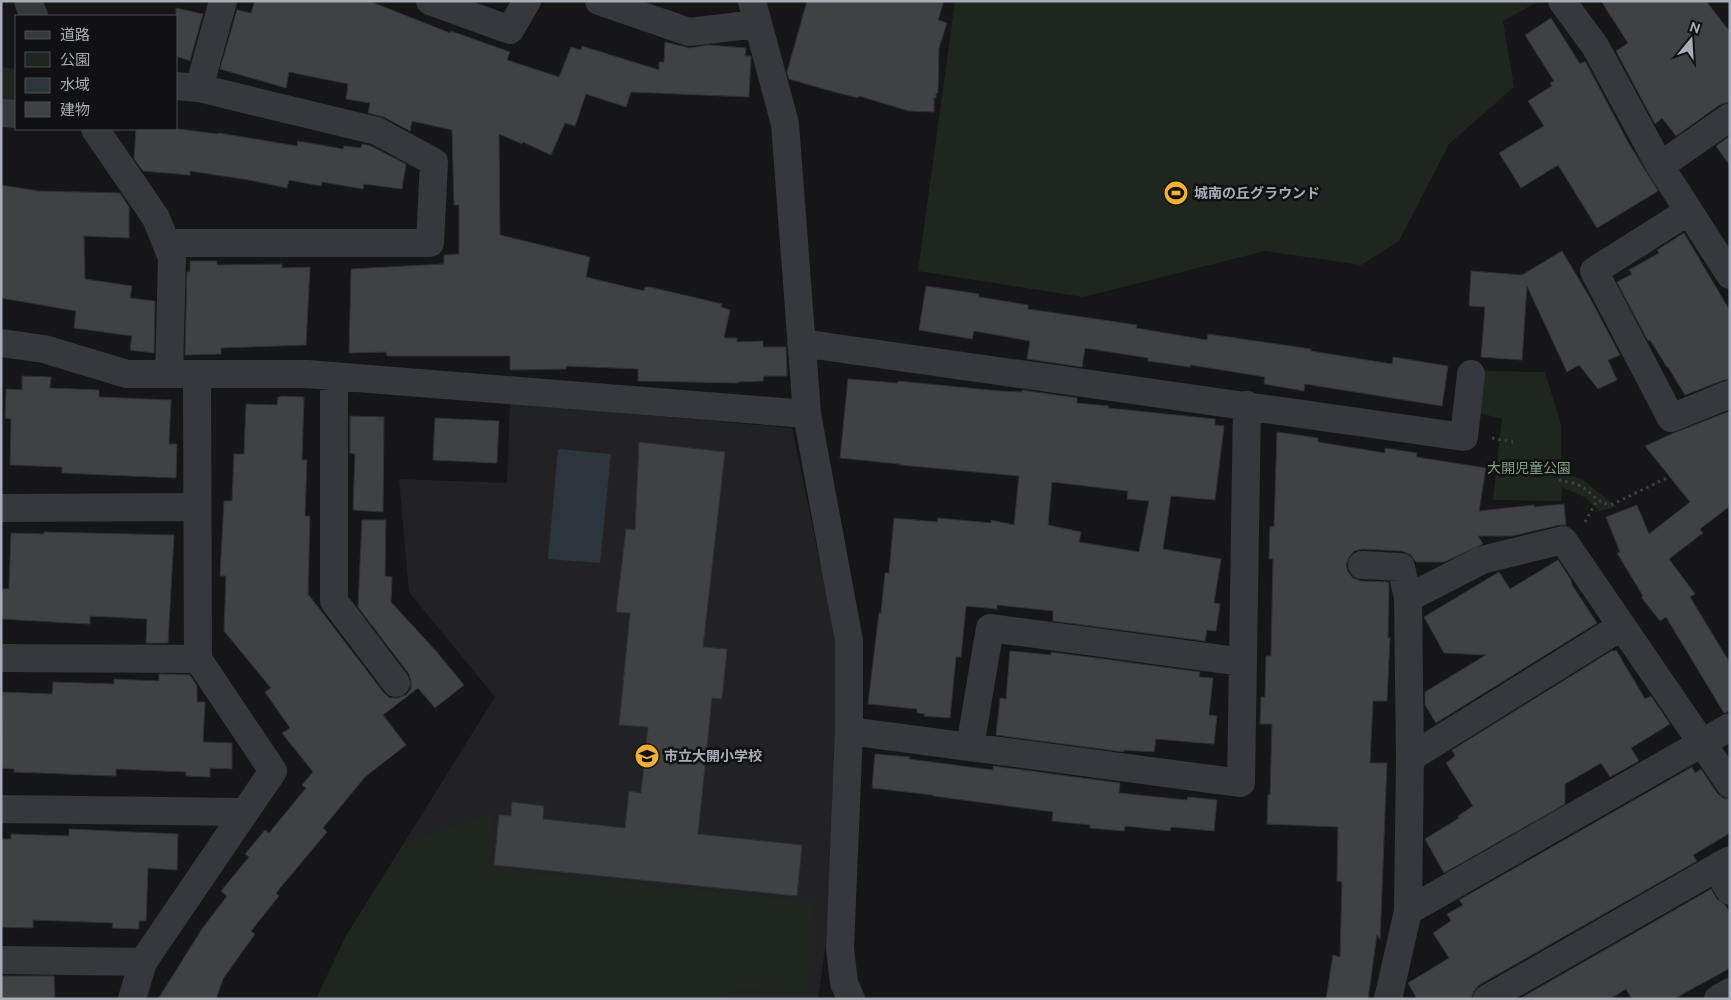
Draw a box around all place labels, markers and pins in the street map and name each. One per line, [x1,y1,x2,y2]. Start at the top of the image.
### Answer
sports icon: 城南の丘グラウンド [1163,180,1189,206]
place label: 城南の丘グラウンド [1194,185,1320,201]
school or university icon: 市立大開小学校 [634,743,660,769]
place label: 市立大開小学校 [664,748,762,764]

